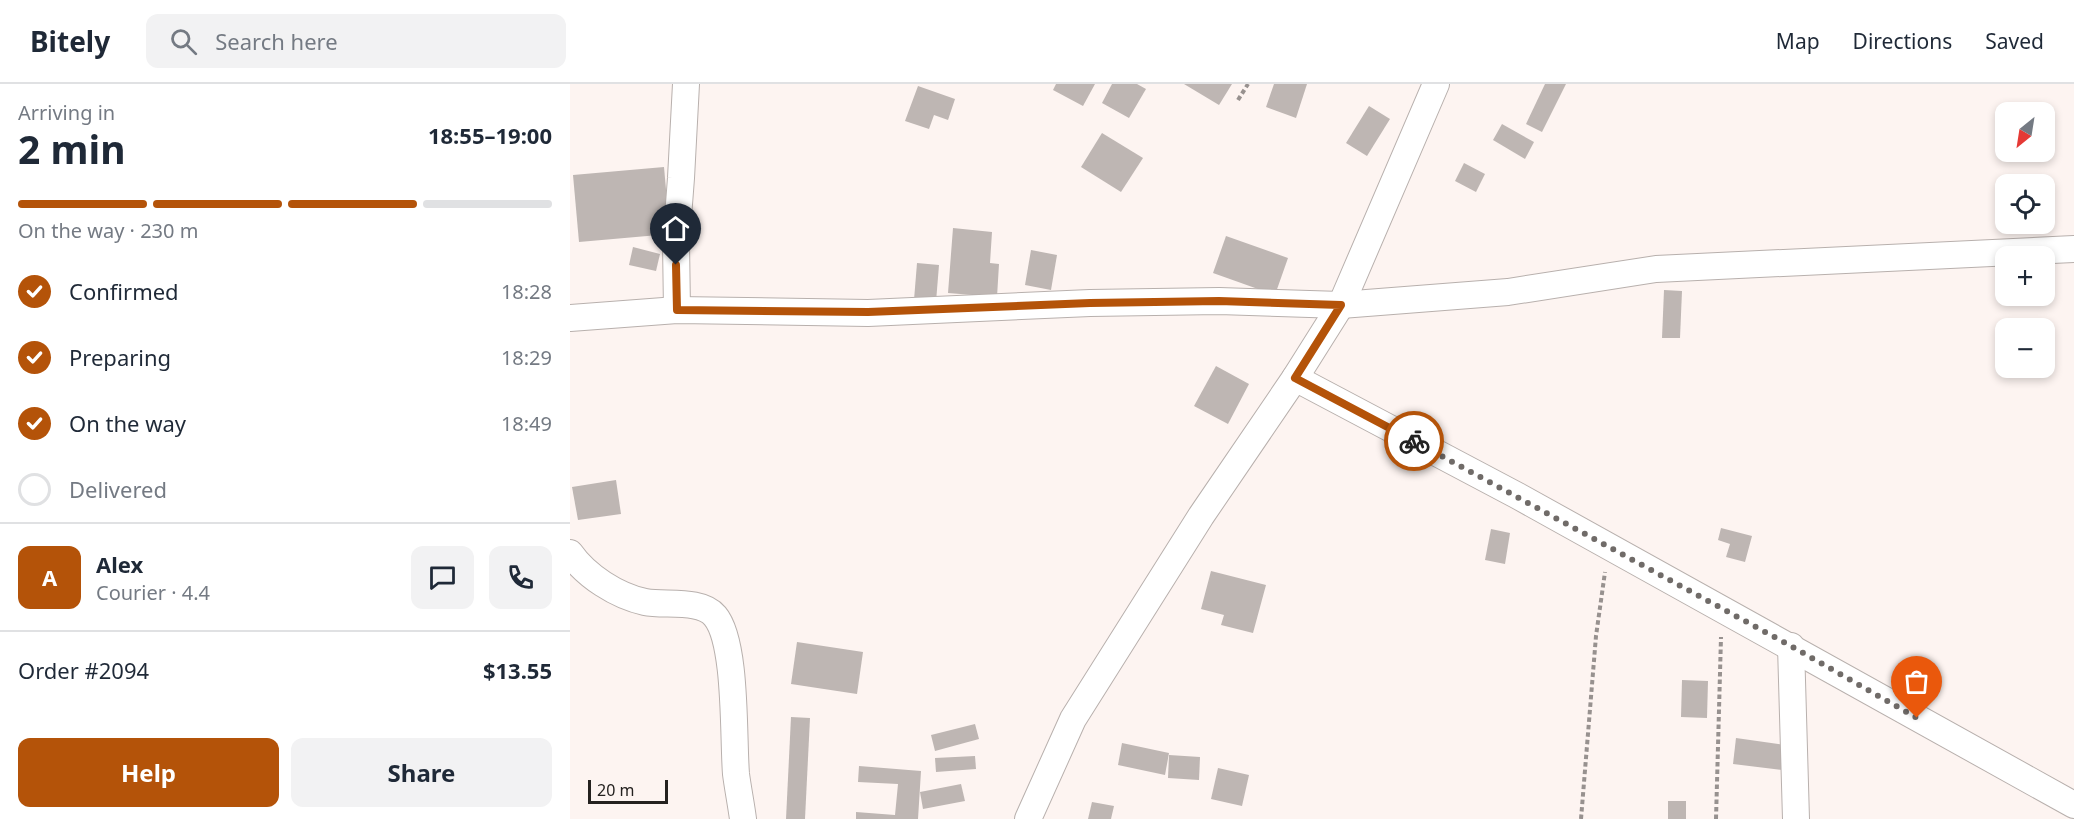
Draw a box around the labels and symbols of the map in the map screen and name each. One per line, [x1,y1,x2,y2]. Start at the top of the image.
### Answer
north arrow [1995,102,2055,162]
pin [650,203,701,265]
courier [1384,411,1444,471]
pin [1891,656,1942,718]
scale bar [588,777,668,804]

